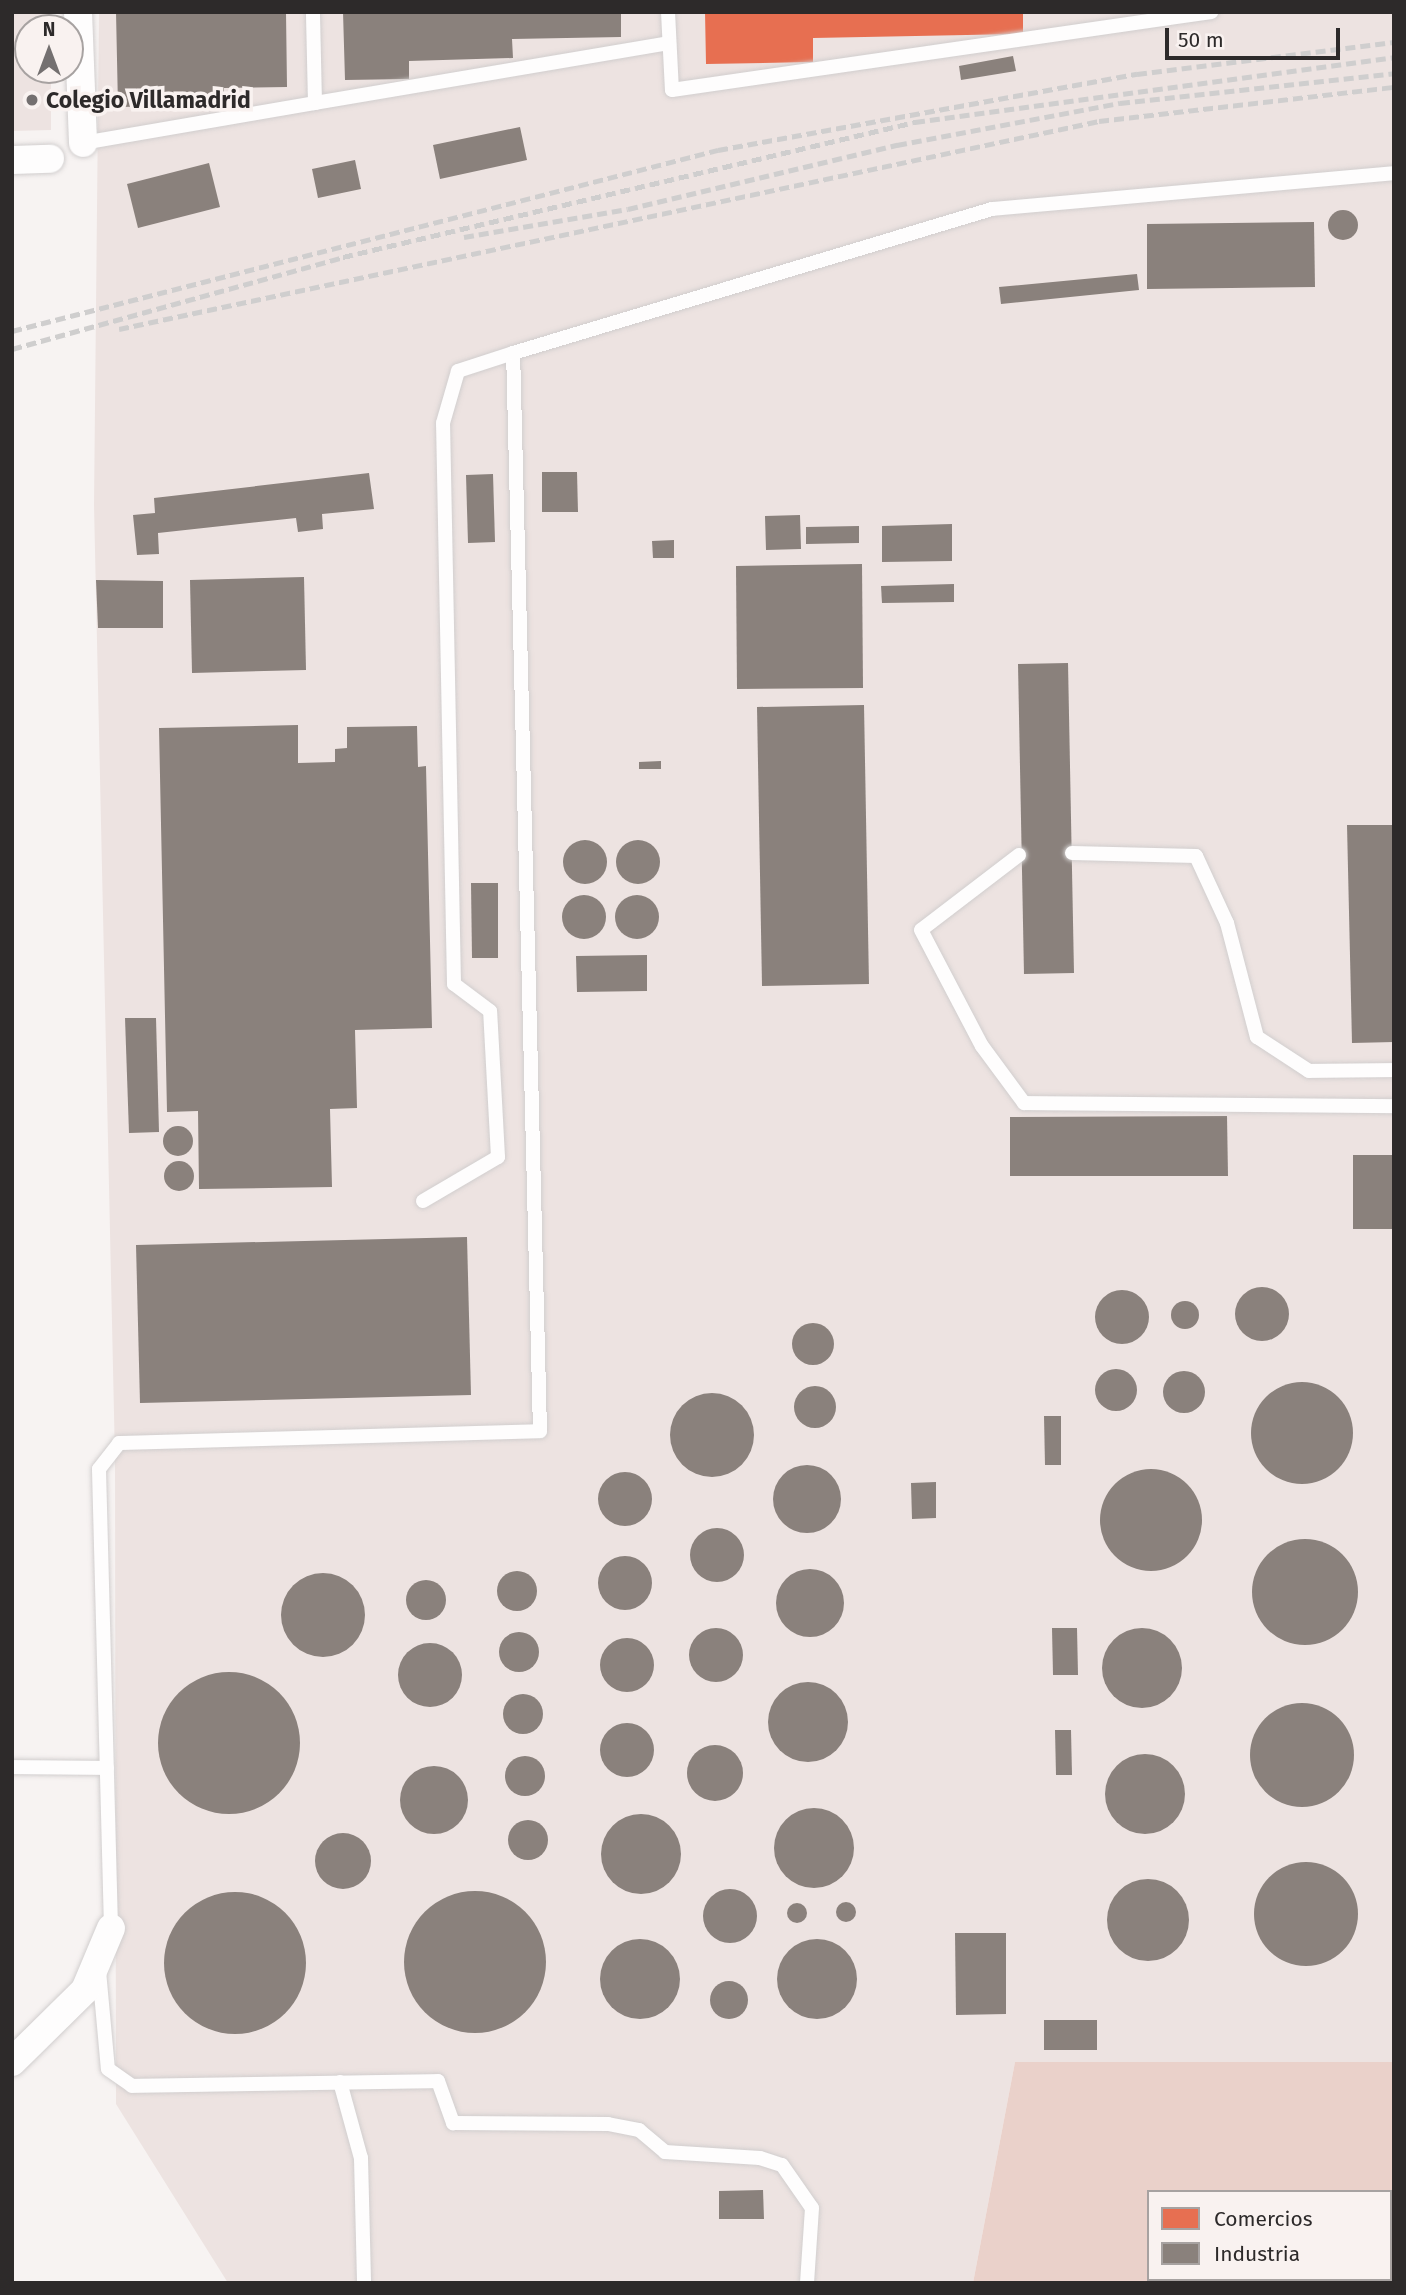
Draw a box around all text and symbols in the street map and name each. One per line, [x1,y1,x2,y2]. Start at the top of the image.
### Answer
north arrow [14,14,84,84]
scale bar [1168,14,1343,58]
text: N [43,18,55,41]
text: 50 m [1178,27,1224,53]
place label: Colegio Villamadrid [46,86,251,114]
marker: Colegio Villamadrid [24,92,40,108]
legend [1147,2190,1392,2281]
text: Comercios [1214,2206,1313,2232]
text: Industria [1214,2241,1300,2267]

